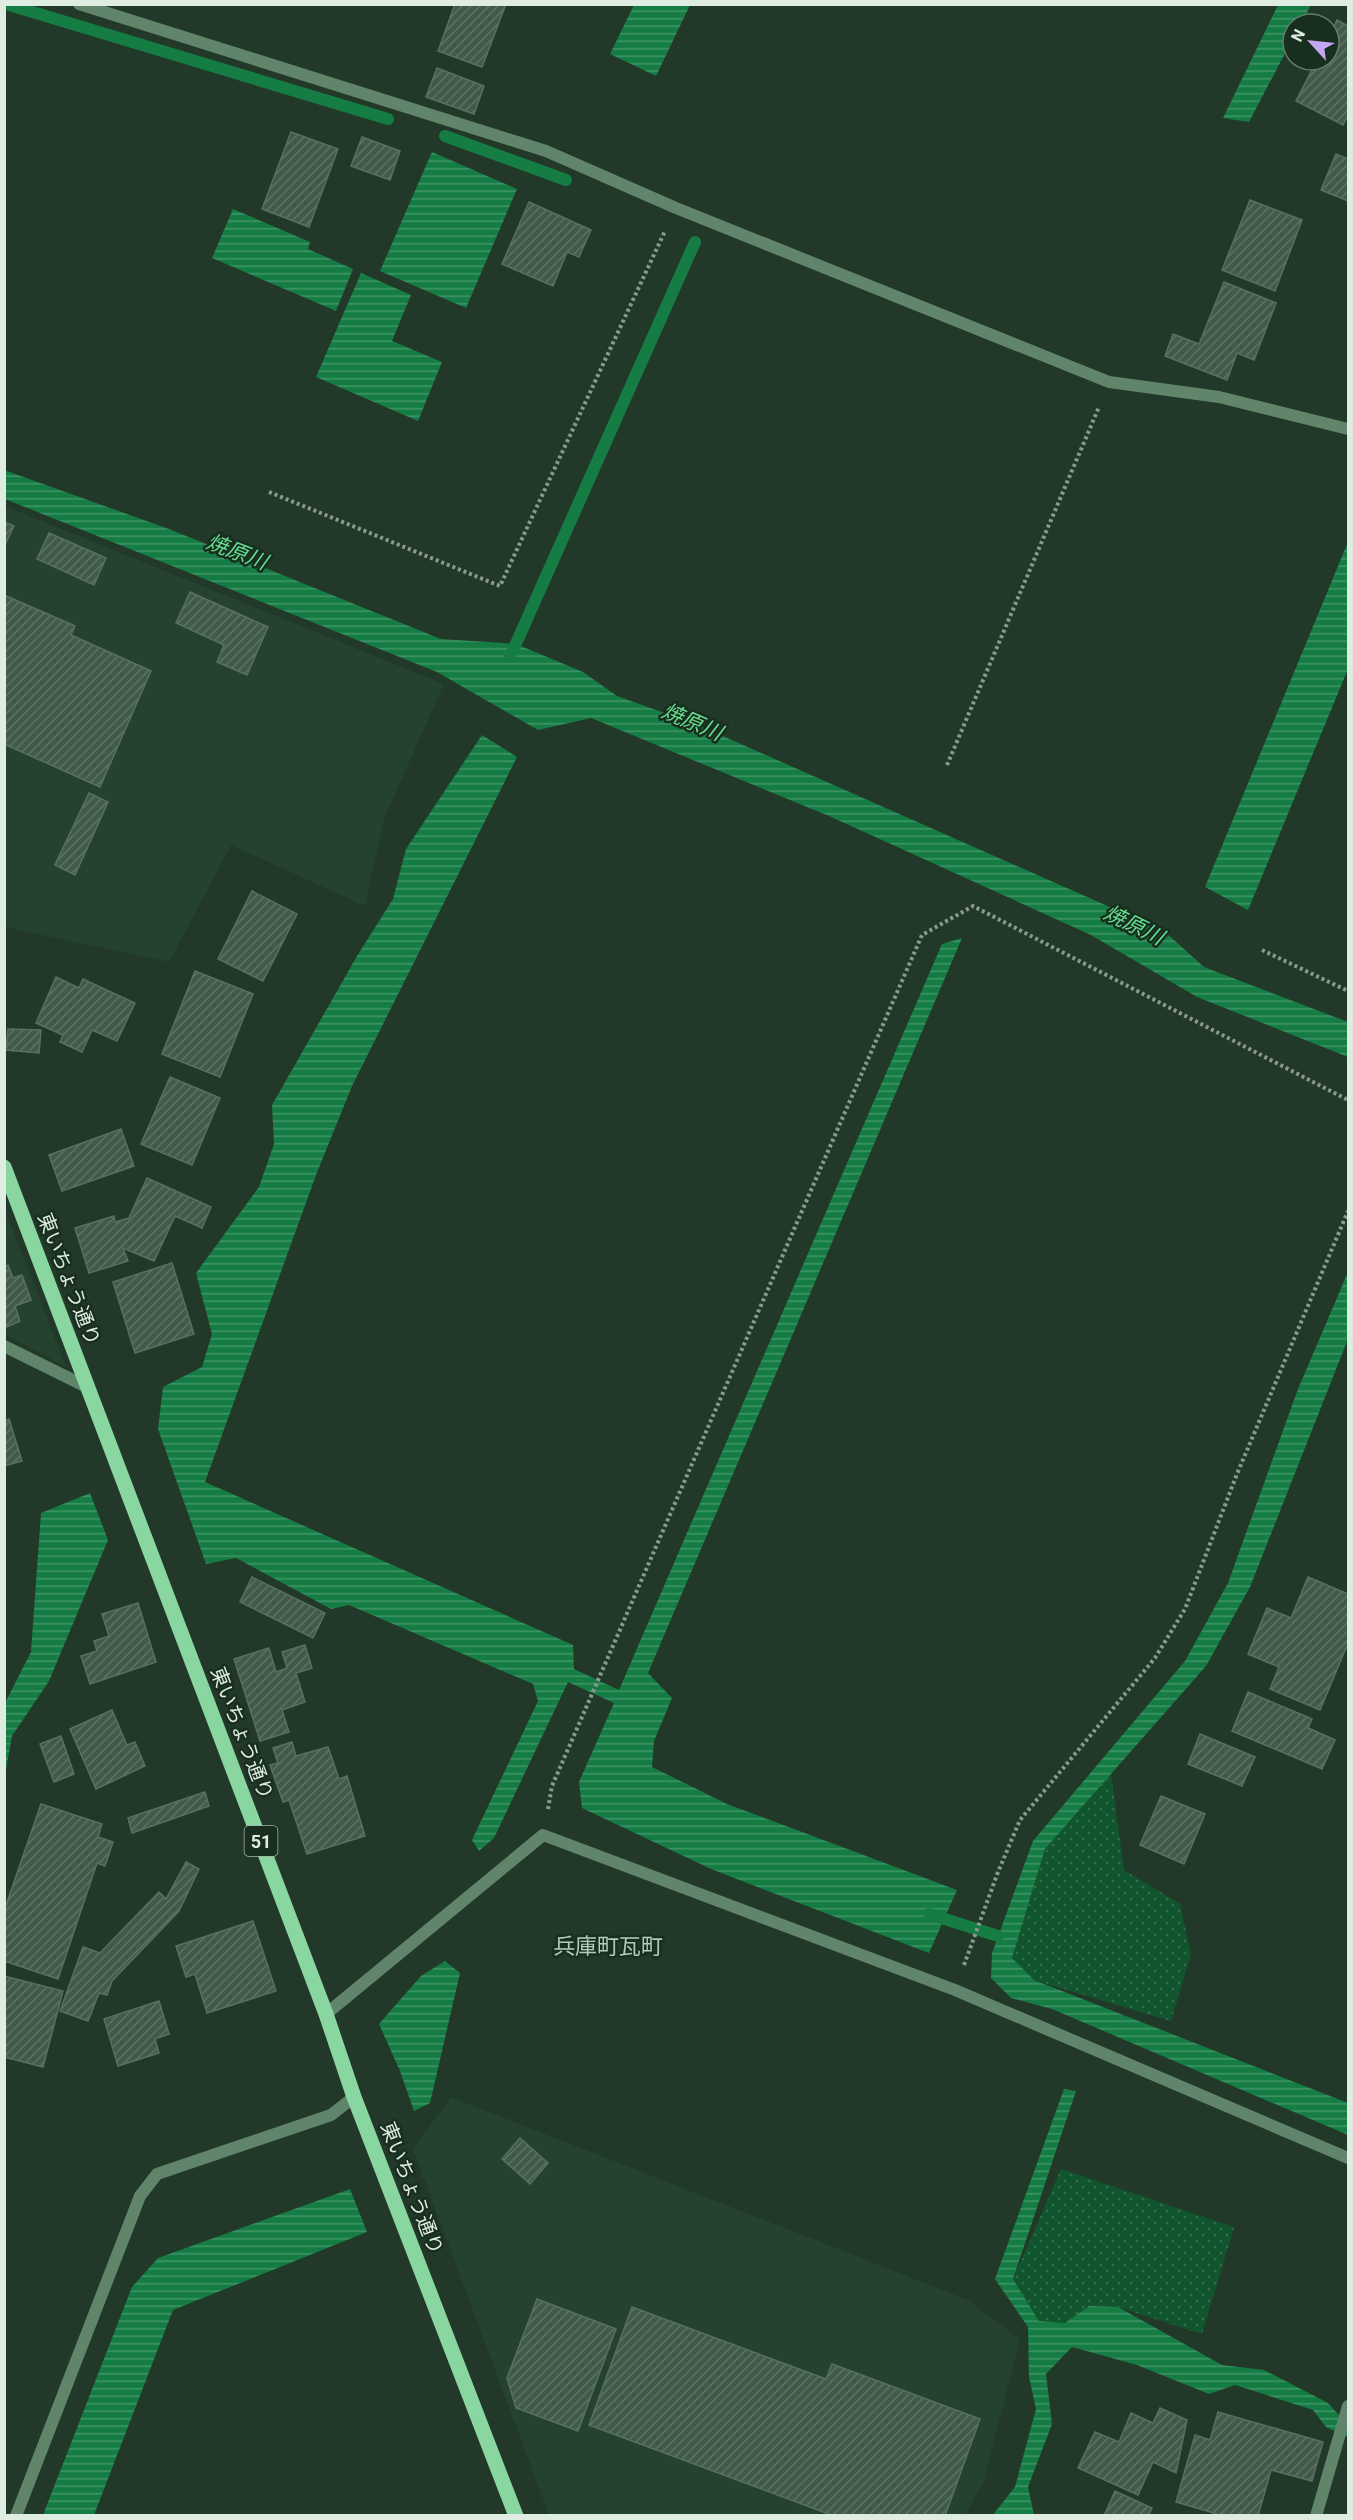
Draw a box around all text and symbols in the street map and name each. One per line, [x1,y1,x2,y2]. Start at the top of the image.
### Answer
north arrow [1281,12,1341,72]
text: N [1287,26,1309,45]
water label: 焼原川 [203,530,273,575]
water label: 焼原川 [658,699,728,746]
water label: 焼原川 [1100,900,1169,950]
street label: 東いちょう通り [33,1209,105,1349]
street label: 東いちょう通り [206,1663,278,1803]
road number: 51 [244,1826,278,1856]
district label: 兵庫町瓦町 [553,1934,663,1959]
street label: 東いちょう通り [376,2118,448,2258]

